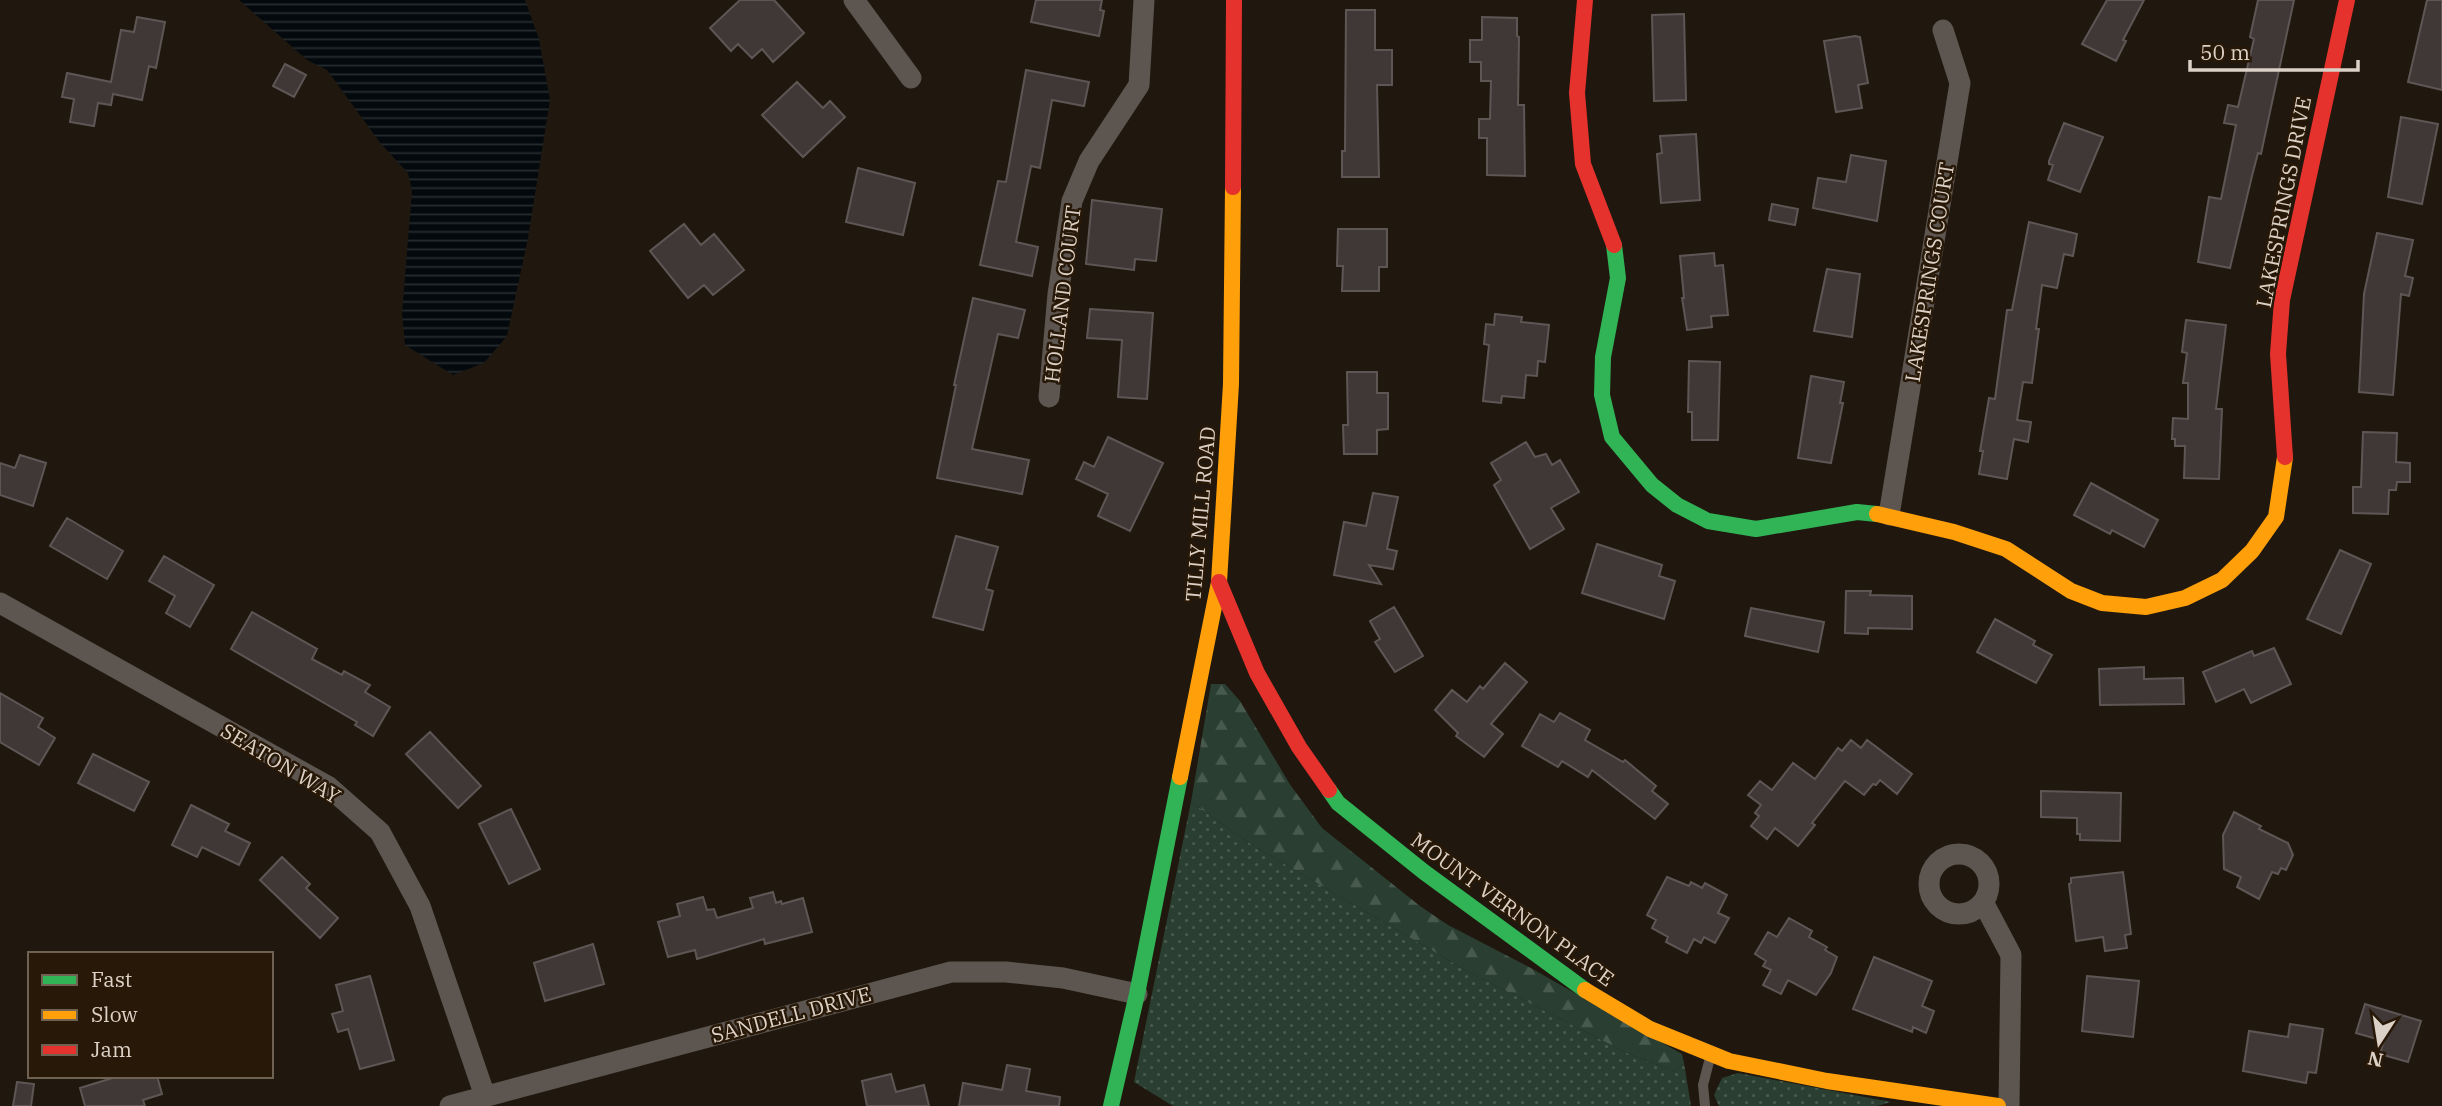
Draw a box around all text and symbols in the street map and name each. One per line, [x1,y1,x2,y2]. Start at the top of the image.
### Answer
scale bar [2190,28,2358,72]
text: 50 m [2200,38,2250,66]
street label: LAKESPRINGS DRIVE [2249,94,2317,310]
street label: LAKESPRINGS COURT [1898,160,1960,384]
street label: HOLLAND COURT [1037,204,1087,384]
street label: TILLY MILL ROAD [1178,425,1222,603]
street label: SEATON WAY [216,716,346,810]
street label: MOUNT VERNON PLACE [1406,826,1620,992]
legend [28,952,273,1078]
text: Fast [91,965,132,993]
street label: SANDELL DRIVE [708,979,874,1049]
text: Slow [91,1000,138,1028]
north arrow [2344,1008,2414,1078]
text: Jam [91,1035,132,1063]
text: N [2366,1046,2385,1073]

